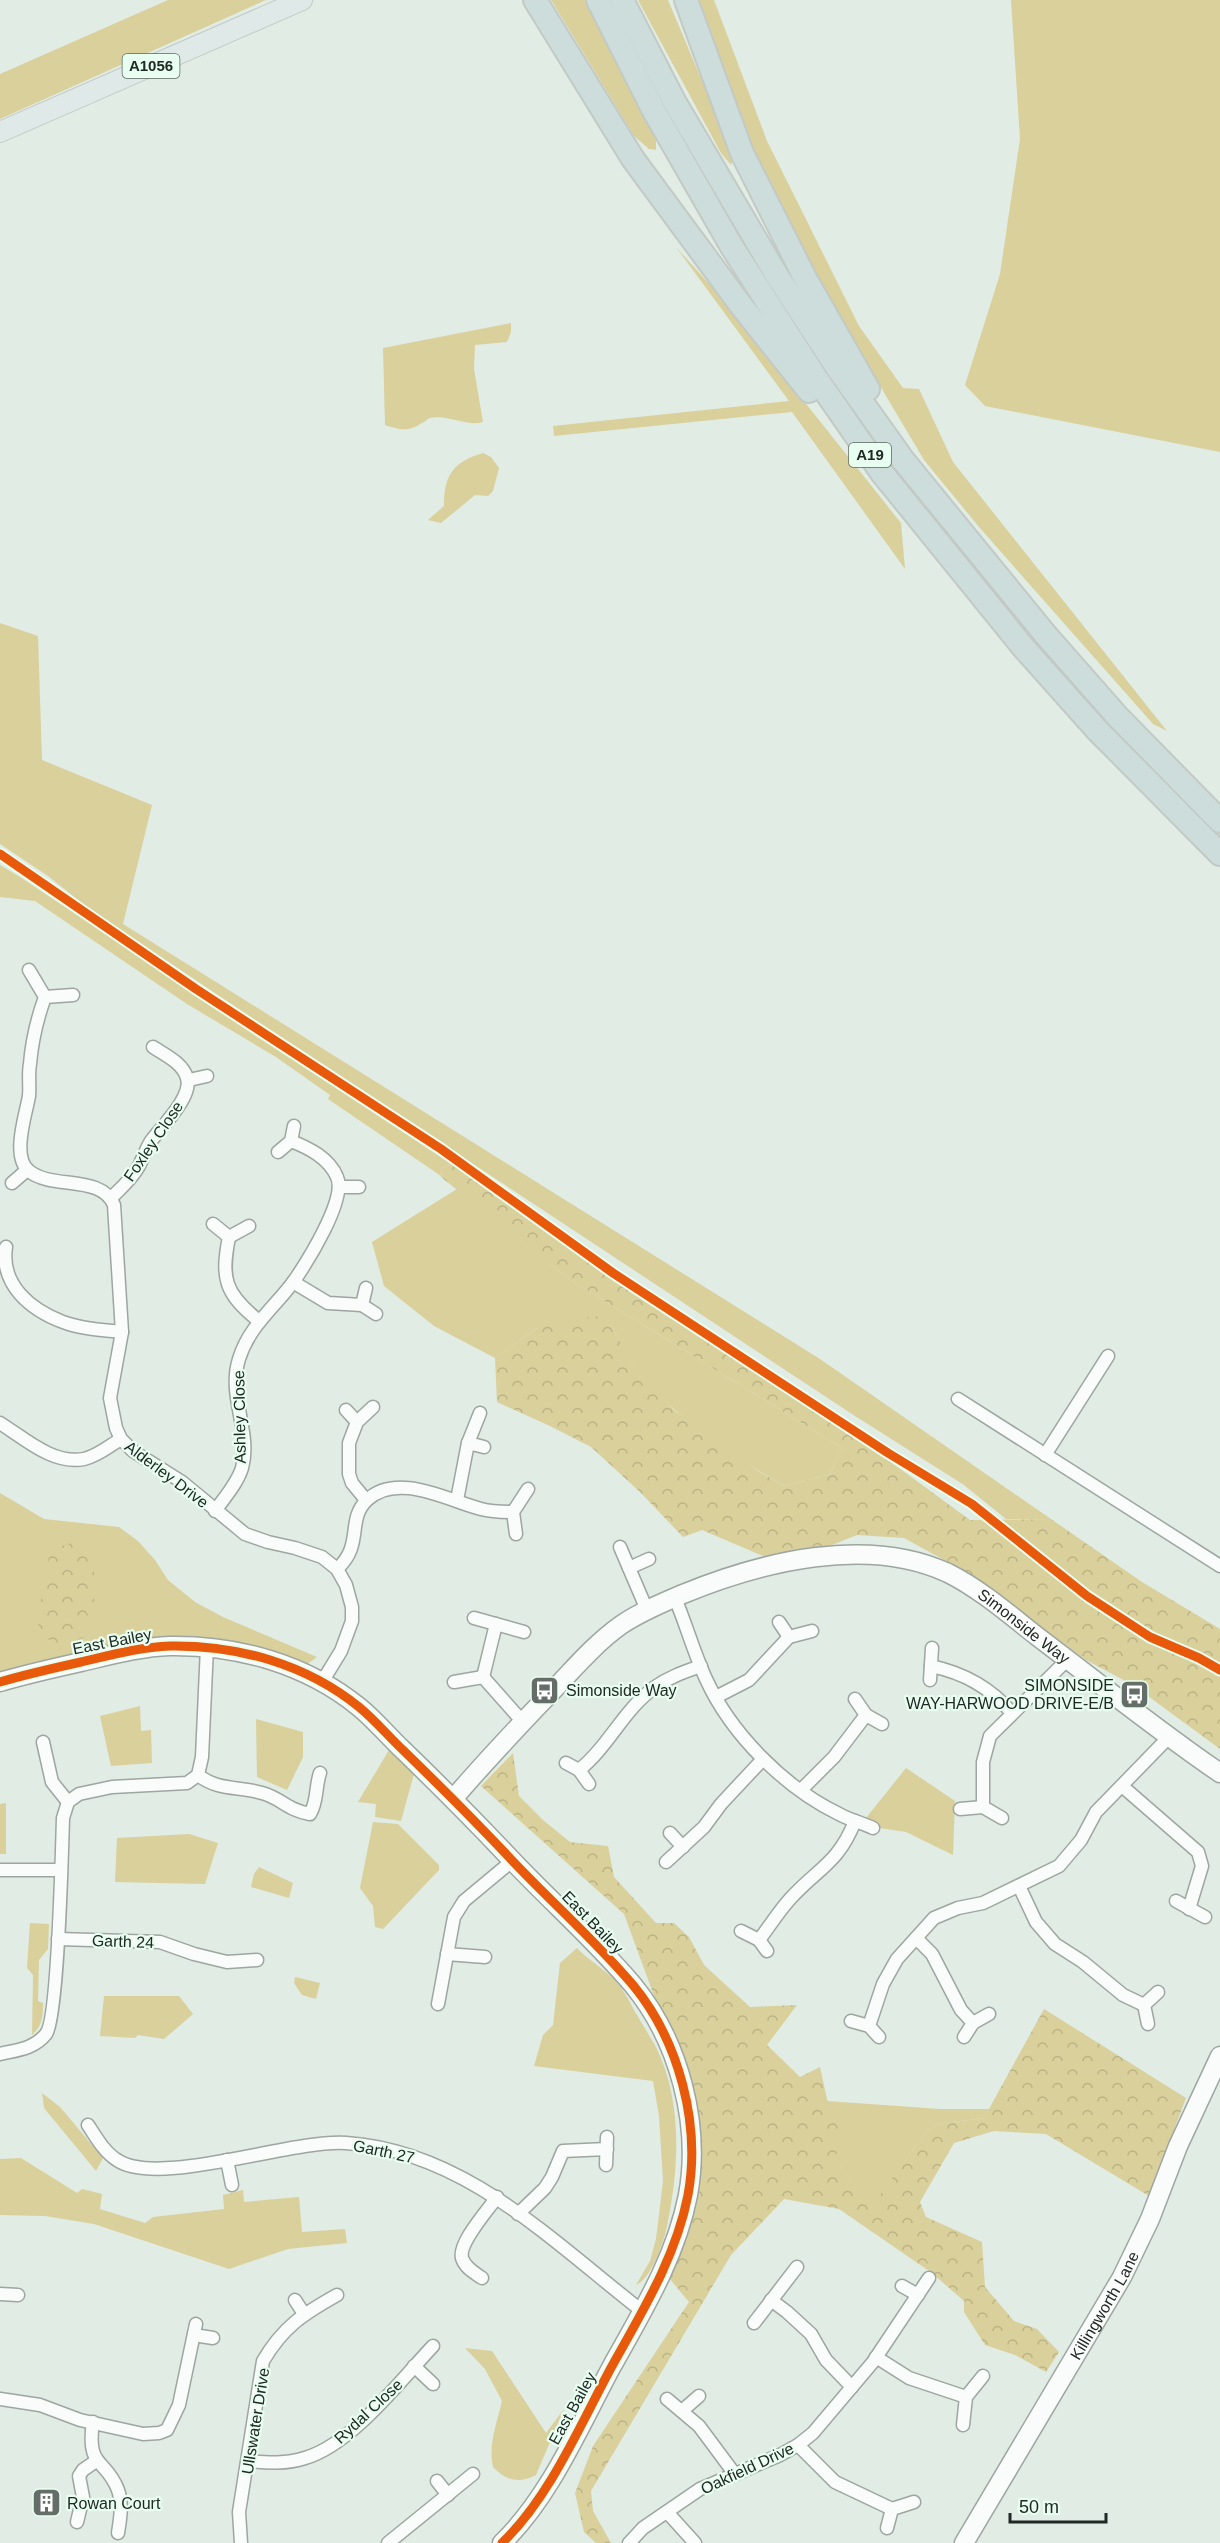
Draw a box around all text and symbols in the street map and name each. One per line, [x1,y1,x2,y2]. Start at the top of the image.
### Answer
road number: A1056 [122,54,180,78]
road number: A19 [849,443,891,467]
street label: Foxley Close [121,1098,186,1184]
street label: Ashley Close [230,1370,249,1464]
street label: Alderley Drive [122,1438,212,1511]
street label: Simonside Way [975,1586,1073,1667]
street label: East Bailey [71,1626,153,1657]
bus stop icon: Simonside Way [529,1674,561,1706]
place label: SIMONSIDE WAY-HARWOOD DRIVE-E/B [906,1677,1114,1712]
bus stop icon: SIMONSIDE WAY-HARWOOD DRIVE-E/B [1119,1678,1151,1710]
place label: Simonside Way [566,1682,677,1699]
street label: East Bailey [559,1888,627,1957]
street label: Garth 24 [92,1932,154,1951]
street label: Garth 27 [352,2137,416,2166]
street label: Killingworth Lane [1067,2249,1142,2363]
street label: Ullswater Drive [239,2367,272,2476]
street label: East Bailey [546,2369,599,2447]
street label: Rydal Close [331,2376,406,2447]
street label: Oakfield Drive [698,2439,796,2497]
scale bar [1010,2486,1106,2524]
building icon: Rowan Court [30,2487,62,2519]
place label: Rowan Court [67,2495,161,2512]
text: 50 m [1019,2497,1059,2517]

